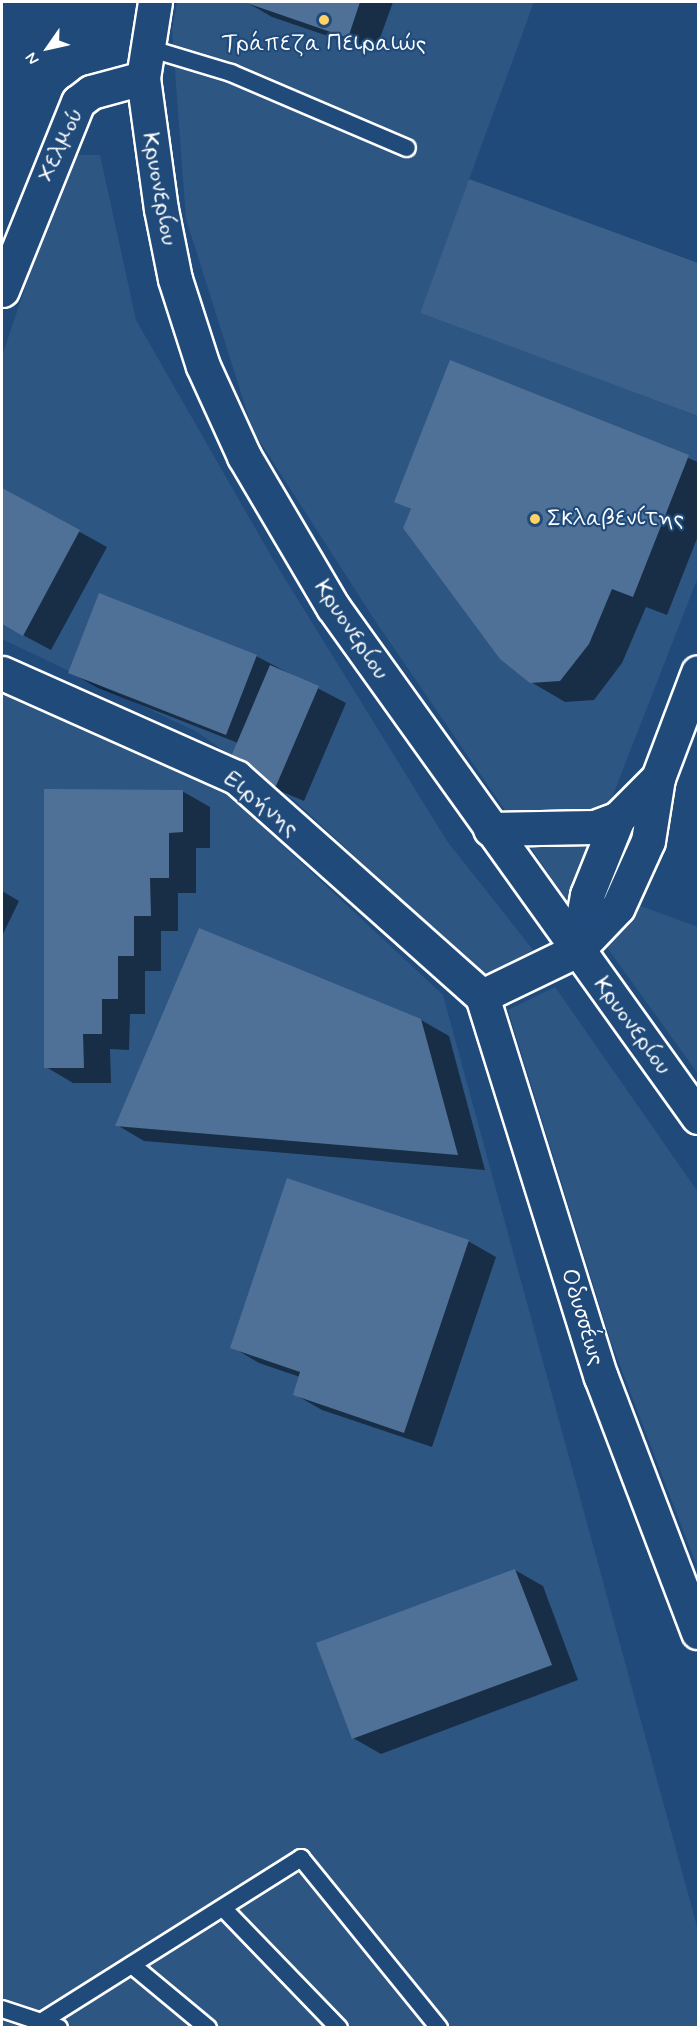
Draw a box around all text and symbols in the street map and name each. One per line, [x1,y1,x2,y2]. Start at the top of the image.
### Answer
marker: Τράπεζα Πειραιώς [317,13,331,27]
north arrow [18,18,78,78]
place label: Τράπεζα Πειραιώς [222,30,426,58]
text: N [21,48,44,69]
street label: Χελμού [31,103,91,187]
street label: Κρυονερίου [135,130,183,248]
place label: Σκλαβενίτης [547,505,684,533]
marker: Σκλαβενίτης [528,512,542,526]
street label: Κρυονερίου [307,575,395,685]
street label: Ειρήνης [217,765,305,843]
street label: Κρυονερίου [587,971,677,1081]
street label: Οδυσσέως [554,1265,610,1369]

